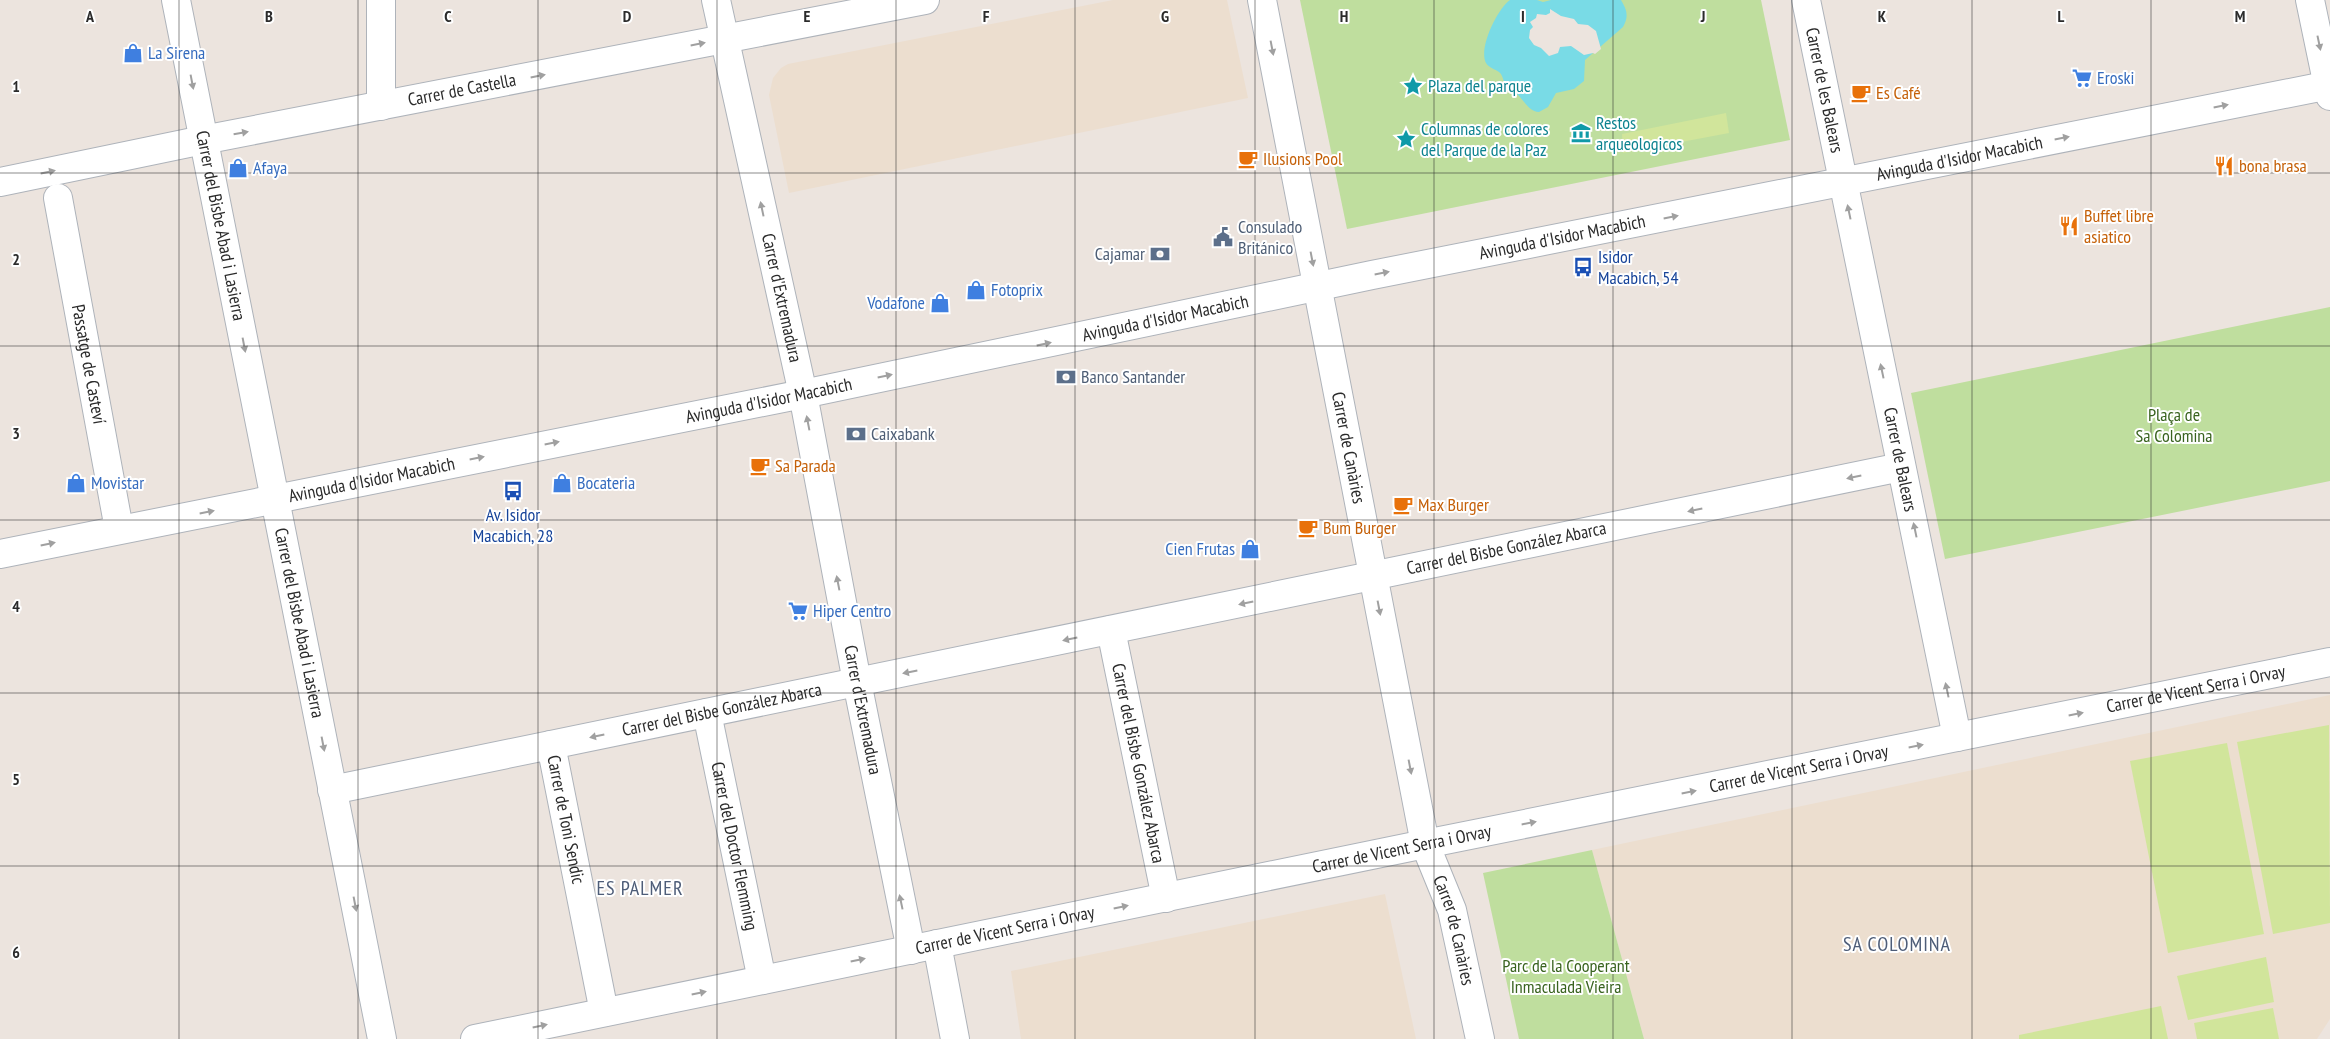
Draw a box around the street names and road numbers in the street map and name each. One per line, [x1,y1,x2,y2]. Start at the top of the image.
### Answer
street label: Carrer de les Balears [1801,25,1849,155]
street label: Carrer de Castella [406,68,518,111]
street label: Carrer del Bisbe Abad i Lasierra [191,128,251,323]
street label: Avinguda d'Isidor Macabich [1874,130,2045,186]
street label: Avinguda d'Isidor Macabich [1477,209,1647,265]
street label: Carrer d'Extremadura [757,231,808,364]
street label: Avinguda d'Isidor Macabich [1080,289,1250,346]
street label: Passatge de Casteví [67,302,111,426]
street label: Avinguda d'Isidor Macabich [684,372,854,428]
street label: Carrer de Canàries [1327,390,1371,505]
street label: Carrer de Balears [1879,405,1923,514]
street label: Avinguda d'Isidor Macabich [286,452,457,507]
street label: Carrer del Bisbe González Abarca [1404,516,1608,580]
street label: Carrer del Bisbe Abad i Lasierra [270,526,330,720]
street label: Carrer d'Extremadura [839,643,887,777]
street label: Carrer de Vicent Serra i Orvay [2104,659,2287,718]
street label: Carrer del Bisbe González Abarca [1107,661,1171,865]
street label: Carrer del Bisbe González Abarca [620,677,824,741]
street label: Carrer de Vicent Serra i Orvay [1707,739,1890,798]
street label: Carrer de Toni Sendic [542,753,590,886]
street label: Carrer del Doctor Flemming [706,760,764,933]
street label: Carrer de Vicent Serra i Orvay [1310,819,1493,878]
street label: Carrer de Canàries [1428,872,1480,987]
street label: Carrer de Vicent Serra i Orvay [913,900,1097,959]

